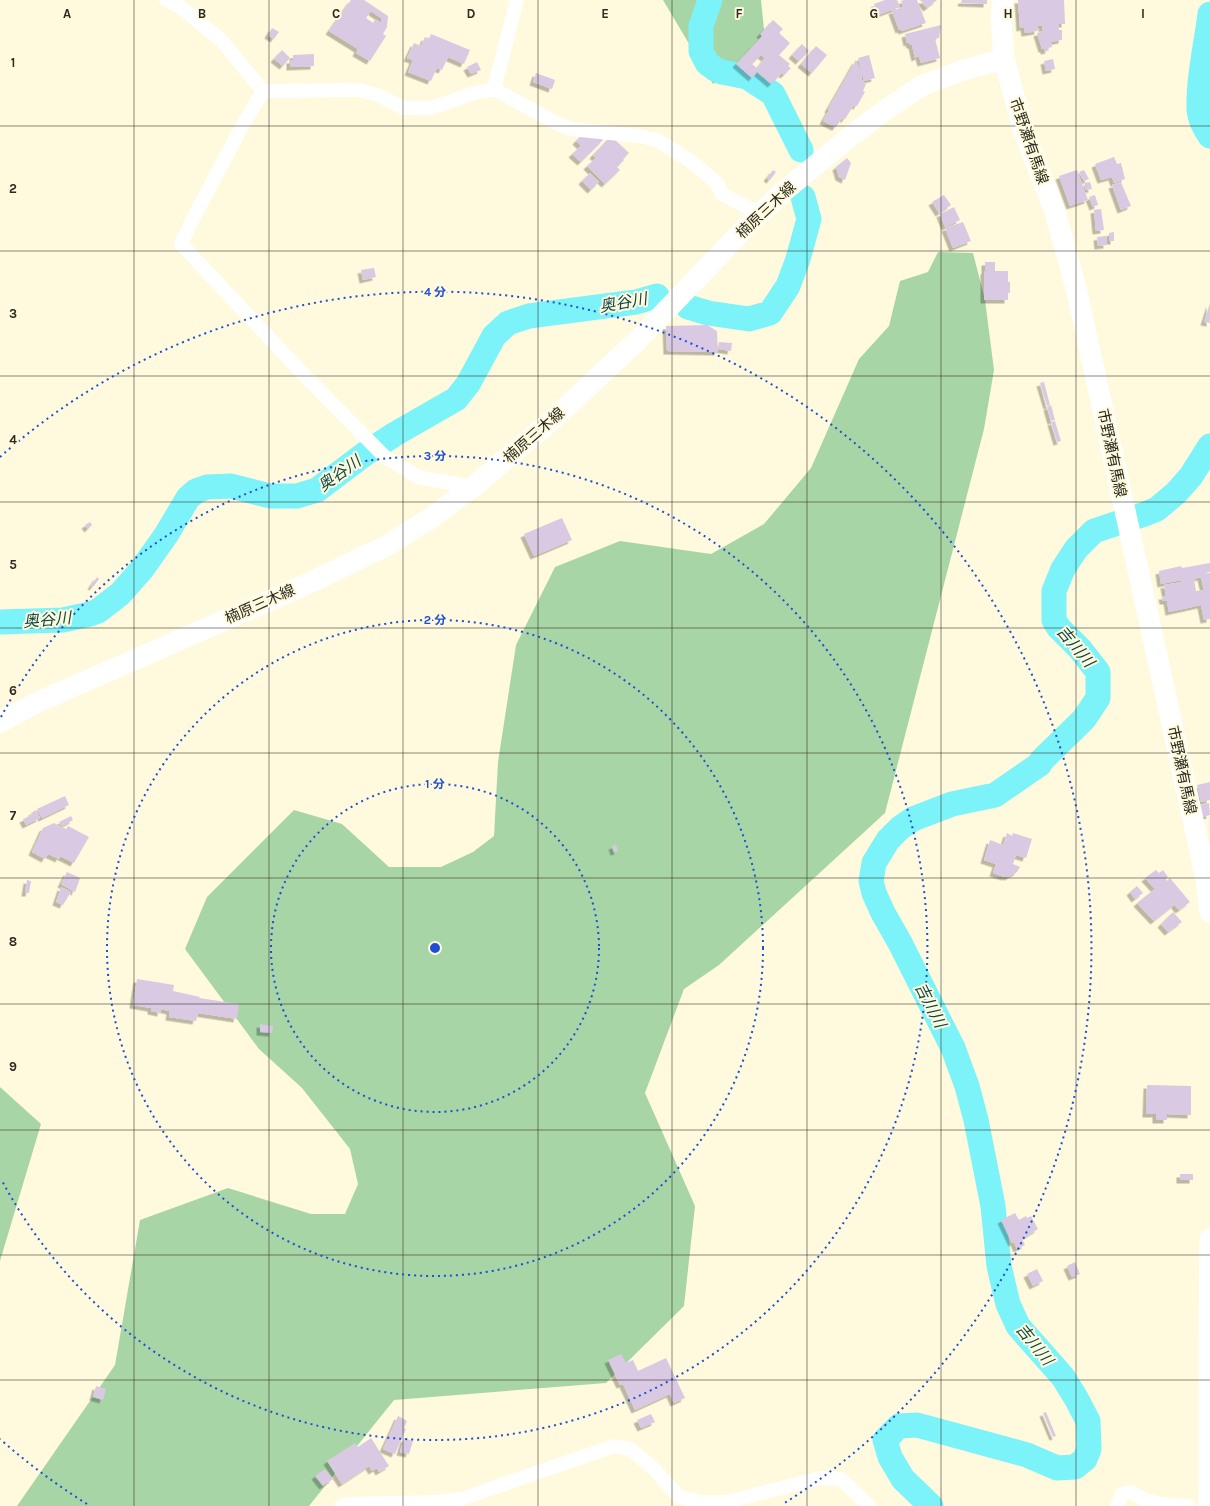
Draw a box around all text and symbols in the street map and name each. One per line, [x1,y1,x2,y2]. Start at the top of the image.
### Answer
text: A [63,6,71,21]
text: B [198,6,206,21]
text: C [332,6,340,21]
text: D [467,6,476,21]
text: E [601,6,609,21]
text: F [735,6,743,21]
text: G [870,6,878,21]
text: H [1003,6,1013,21]
text: I [1141,6,1145,21]
text: 1 [11,55,15,70]
street label: 市野瀬有馬線 [1006,96,1052,186]
street label: 楠原三木線 [732,178,800,242]
text: 2 [9,181,17,196]
text: 4 分 [424,285,446,299]
water label: 奥谷川 [598,289,650,316]
text: 3 [9,306,17,321]
street label: 楠原三木線 [500,404,568,466]
street label: 市野瀬有馬線 [1094,407,1130,499]
text: 4 [9,432,17,447]
text: 3 分 [424,449,446,463]
water label: 奥谷川 [314,450,366,495]
text: 5 [9,557,17,572]
street label: 楠原三木線 [222,581,298,627]
water label: 奥谷川 [22,608,74,631]
text: 2 分 [424,613,446,627]
water label: 吉川川 [1053,622,1100,672]
text: 6 [9,683,17,698]
street label: 市野瀬有馬線 [1164,724,1200,816]
text: 1 分 [425,777,445,791]
text: 7 [10,808,17,823]
text: 8 [9,934,17,949]
centre of rings [428,941,442,955]
water label: 吉川川 [911,980,951,1033]
text: 9 [9,1059,17,1074]
water label: 吉川川 [1012,1320,1058,1370]

